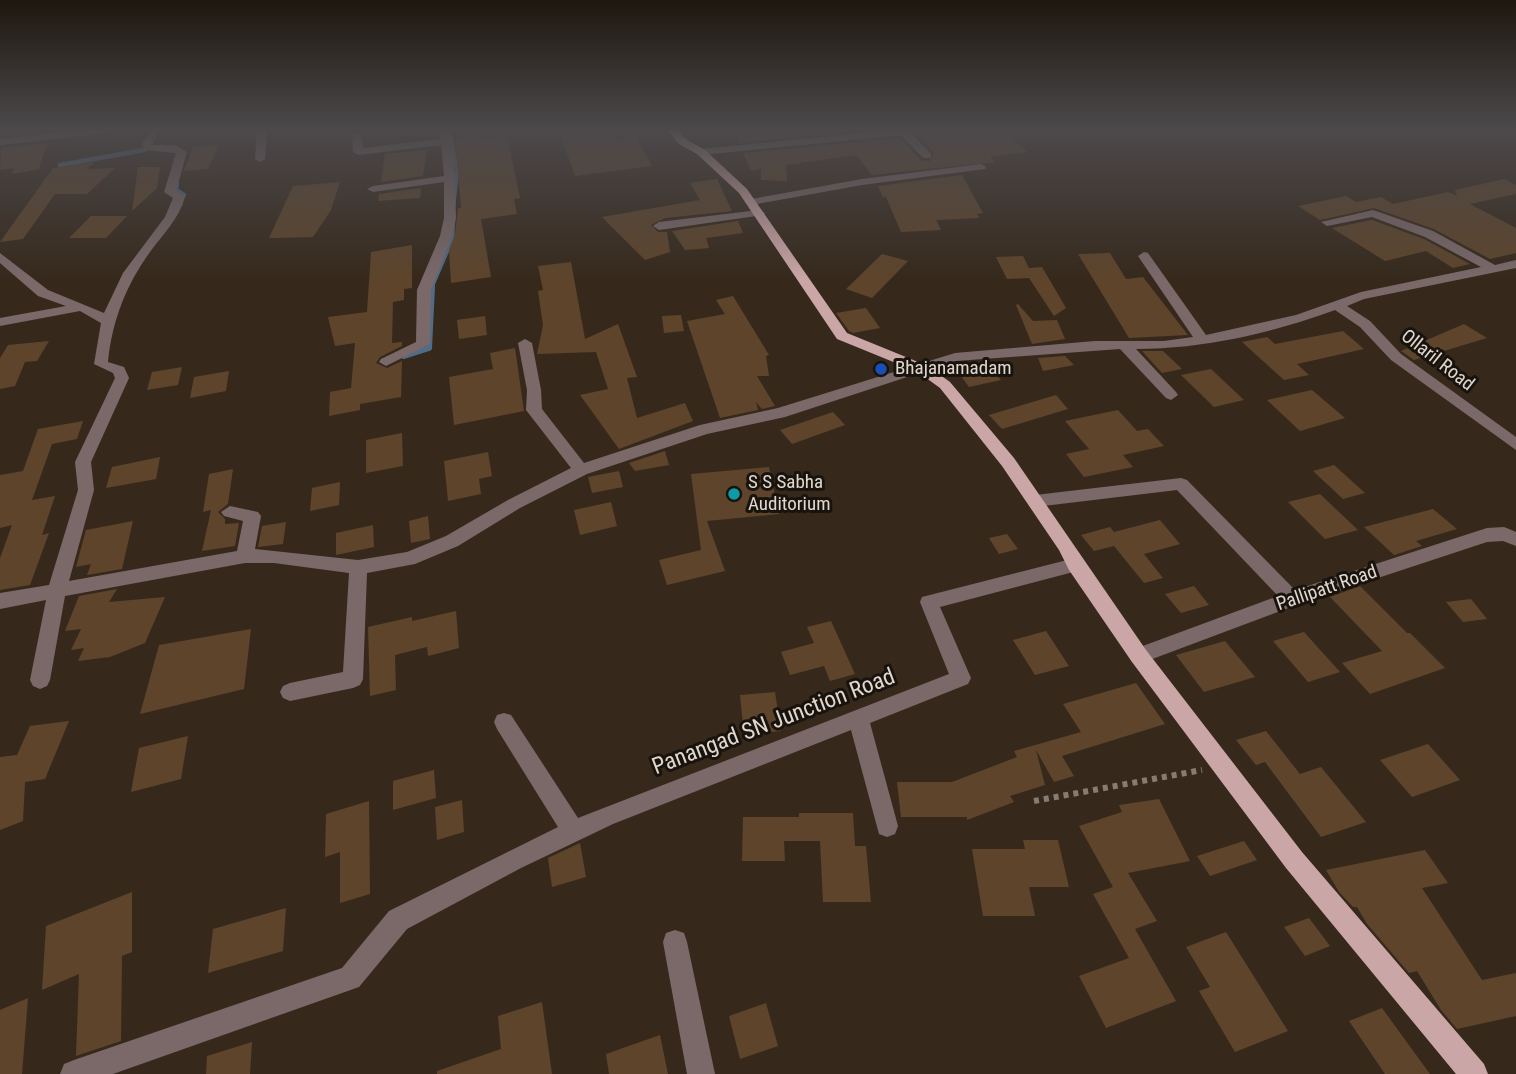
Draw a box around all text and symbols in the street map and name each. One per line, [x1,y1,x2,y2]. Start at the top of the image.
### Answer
street label: Ollaril Road [1396,325,1478,397]
place label: Bhajanamadam [895,358,1012,380]
marker: Bhajanamadam [873,361,889,377]
place label: S S Sabha Auditorium [748,472,830,516]
marker: S S Sabha Auditorium [726,486,742,502]
street label: Pallipatt Road [1274,561,1380,617]
street label: Panangad SN Junction Road [649,664,899,782]

